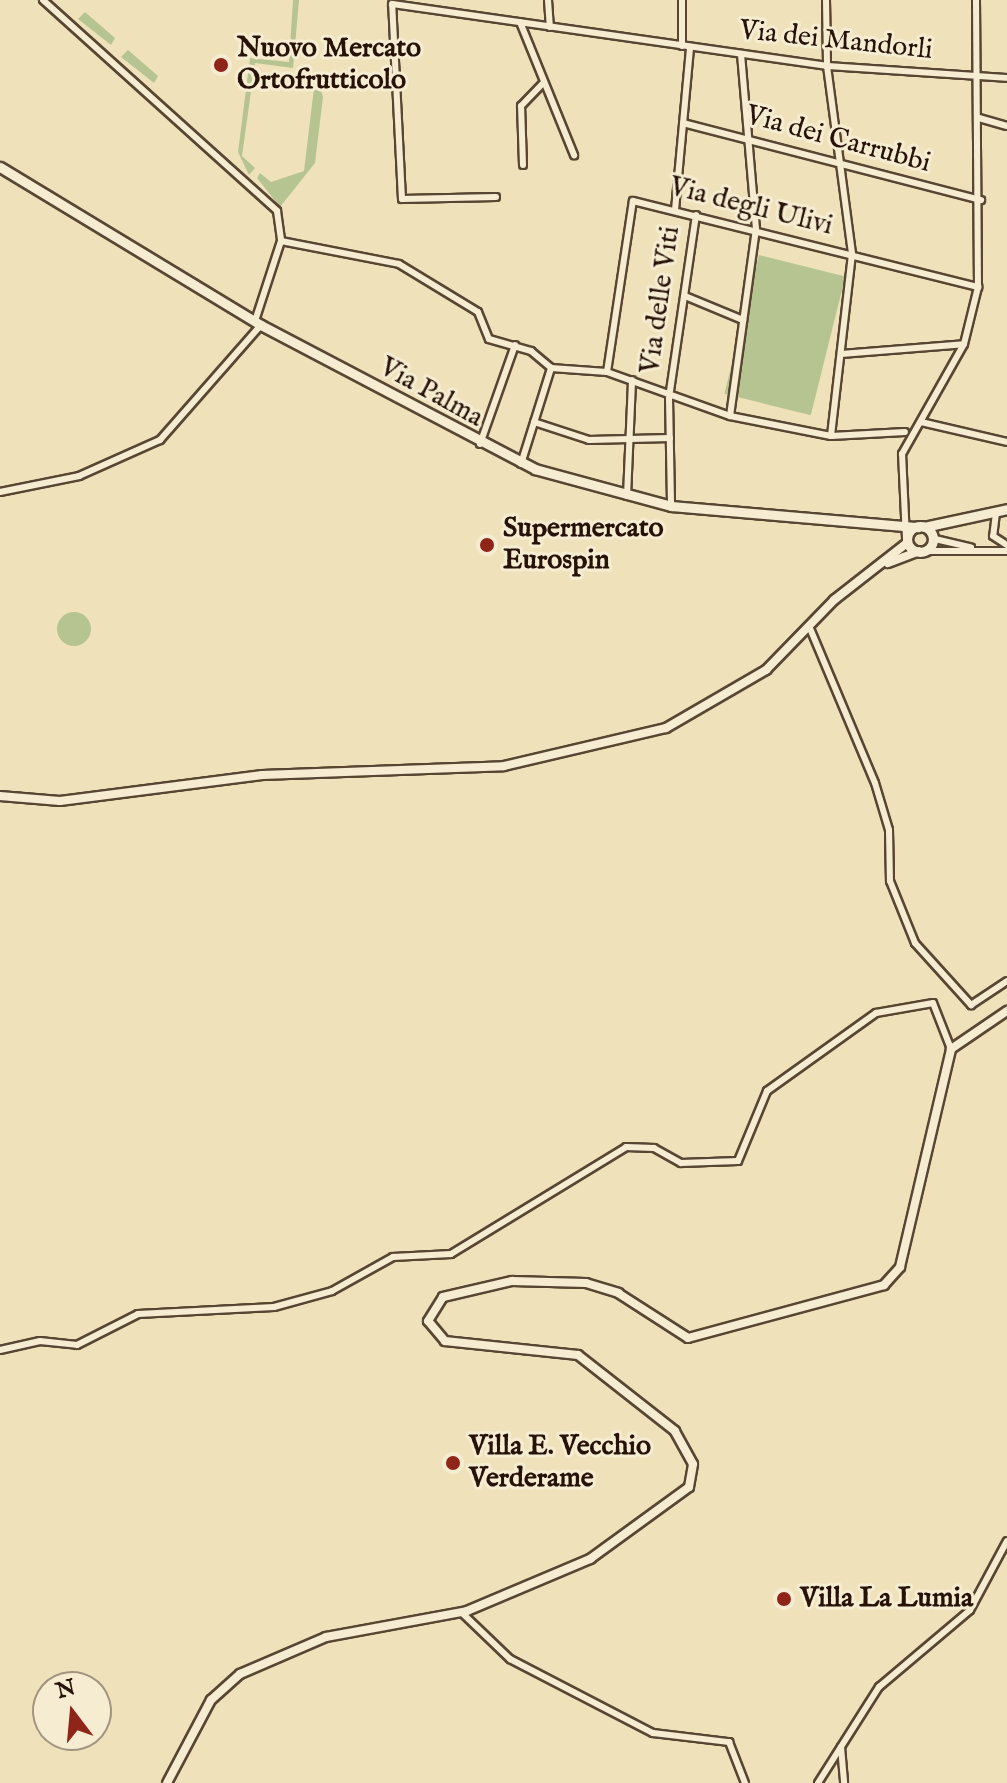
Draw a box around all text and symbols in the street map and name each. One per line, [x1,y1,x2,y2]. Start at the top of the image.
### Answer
street label: Via dei Mandorli [738,14,934,68]
place label: Nuovo Mercato Ortofrutticolo [237,32,421,98]
marker: Nuovo Mercato Ortofrutticolo [212,56,230,74]
street label: Via dei Carrubbi [742,99,934,181]
street label: Via degli Ulivi [666,170,836,244]
street label: Via delle Viti [634,224,688,376]
street label: Via Palma [373,351,489,435]
place label: Supermercato Eurospin [503,512,664,578]
marker: Supermercato Eurospin [478,536,496,554]
place label: Villa E. Vecchio Verderame [469,1430,651,1496]
marker: Villa E. Vecchio Verderame [444,1454,462,1472]
place label: Villa La Lumia [800,1582,973,1616]
marker: Villa La Lumia [775,1590,793,1608]
north arrow [32,1671,112,1751]
text: N [53,1674,79,1706]

